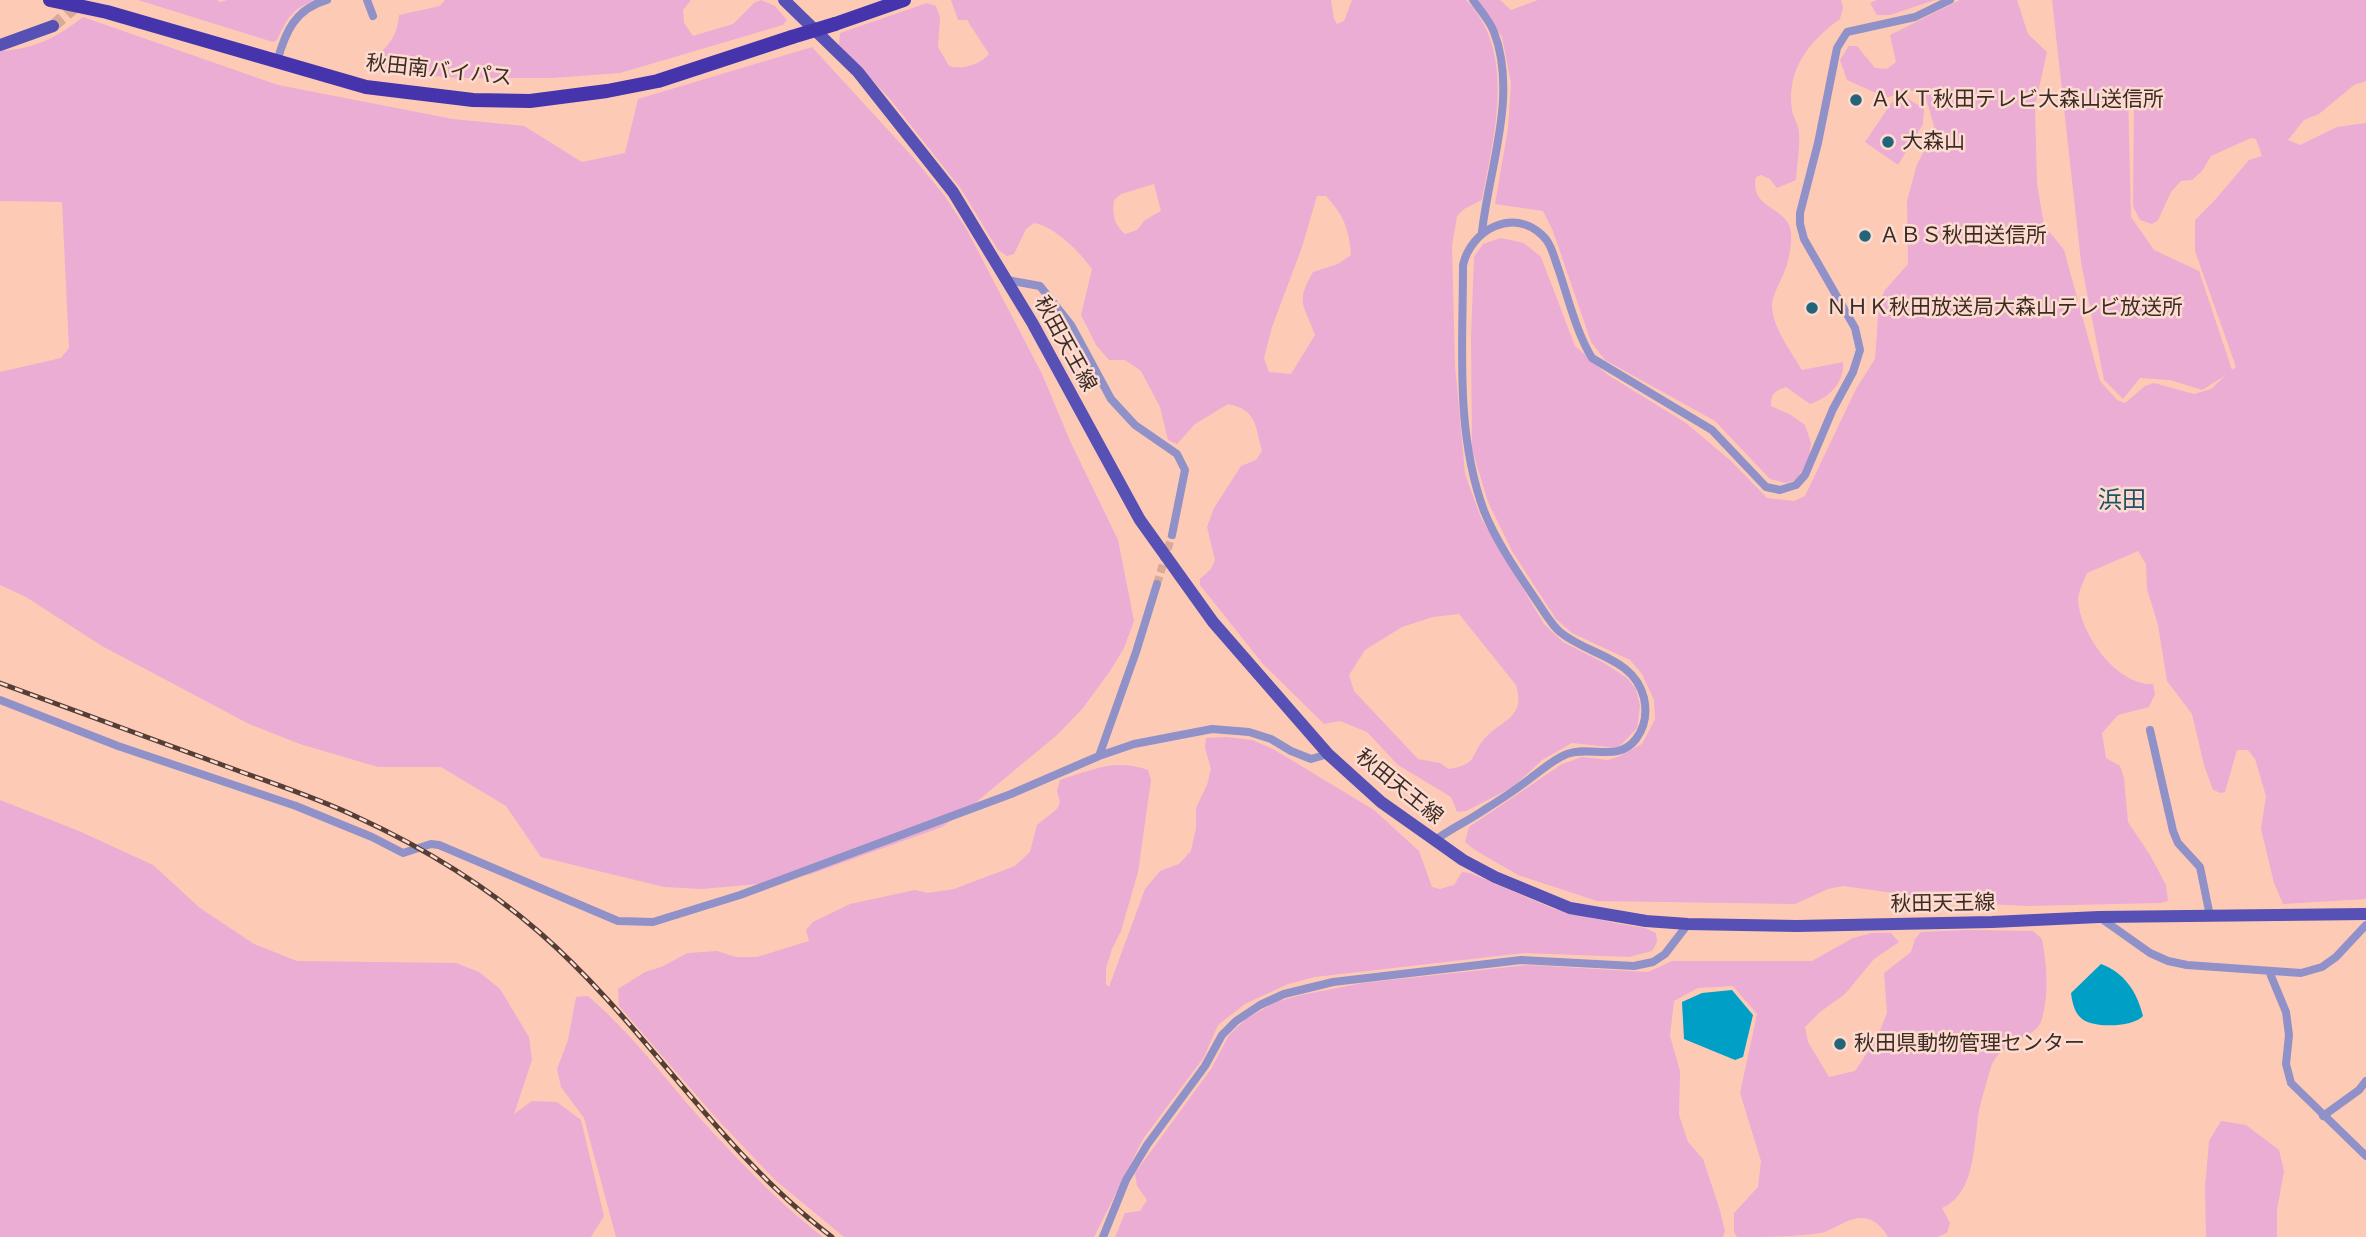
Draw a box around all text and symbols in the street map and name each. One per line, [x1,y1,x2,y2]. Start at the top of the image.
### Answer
street label: 秋田南バイパス [365,51,513,91]
place label: ＡＫＴ秋田テレビ大森山送信所 [1870,87,2164,113]
marker: ＡＫＴ秋田テレビ大森山送信所 [1848,92,1864,108]
place label: 大森山 [1902,129,1965,155]
marker: 大森山 [1880,134,1896,150]
place label: ＡＢＳ秋田送信所 [1879,223,2047,249]
marker: ＡＢＳ秋田送信所 [1857,228,1873,244]
street label: 秋田天王線 [1029,292,1101,396]
place label: ＮＨＫ秋田放送局大森山テレビ放送所 [1826,295,2183,321]
marker: ＮＨＫ秋田放送局大森山テレビ放送所 [1804,300,1820,316]
district label: 浜田 [2098,487,2146,515]
street label: 秋田天王線 [1350,744,1448,830]
street label: 秋田天王線 [1890,890,1996,918]
place label: 秋田県動物管理センター [1854,1031,2085,1057]
marker: 秋田県動物管理センター [1832,1036,1848,1052]

